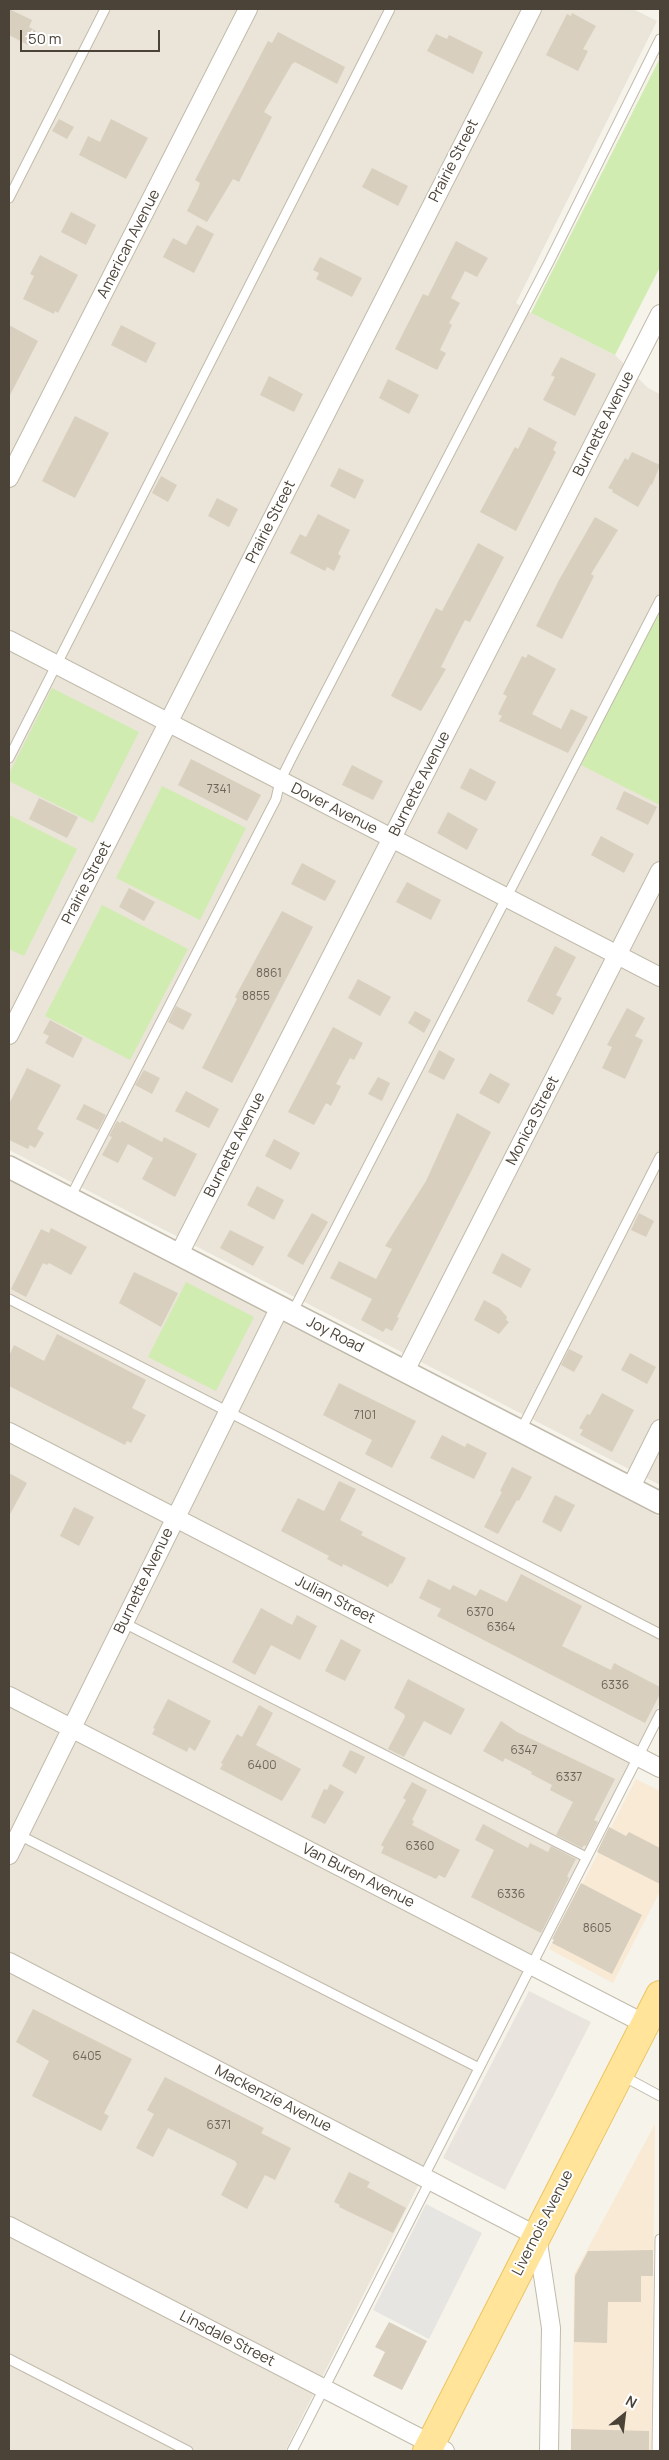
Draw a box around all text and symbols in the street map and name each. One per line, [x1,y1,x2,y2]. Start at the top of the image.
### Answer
scale bar [22,20,162,52]
text: 50 m [28,28,62,49]
street label: Prairie Street [425,116,483,206]
street label: American Avenue [94,187,164,301]
street label: Burnette Avenue [570,369,638,479]
street label: Prairie Street [242,477,300,567]
street label: Burnette Avenue [386,729,454,839]
street label: Dover Avenue [288,780,380,838]
house number: 7341 [207,783,231,797]
street label: Prairie Street [58,838,116,928]
house number: 8861 [256,967,282,981]
house number: 8855 [242,990,270,1004]
street label: Monica Street [503,1073,563,1169]
street label: Burnette Avenue [201,1090,269,1200]
street label: Joy Road [303,1313,367,1357]
house number: 7101 [354,1409,376,1423]
street label: Burnette Avenue [111,1525,177,1637]
street label: Julian Street [292,1572,378,1628]
house number: 6370 [466,1606,494,1620]
house number: 6364 [487,1621,515,1635]
house number: 6336 [601,1679,629,1693]
house number: 6347 [510,1744,538,1758]
house number: 6400 [247,1759,277,1773]
house number: 6337 [556,1771,582,1785]
street label: Van Buren Avenue [299,1840,417,1912]
house number: 6360 [406,1840,434,1854]
house number: 6336 [497,1888,525,1902]
house number: 8605 [583,1922,611,1936]
house number: 6405 [73,2050,101,2064]
street label: Mackenzie Avenue [212,2062,334,2136]
house number: 6371 [207,2119,231,2133]
street label: Livernois Avenue [509,2167,577,2279]
street label: Linsdale Street [176,2307,278,2371]
north arrow [599,2390,649,2440]
text: N [623,2391,641,2412]

